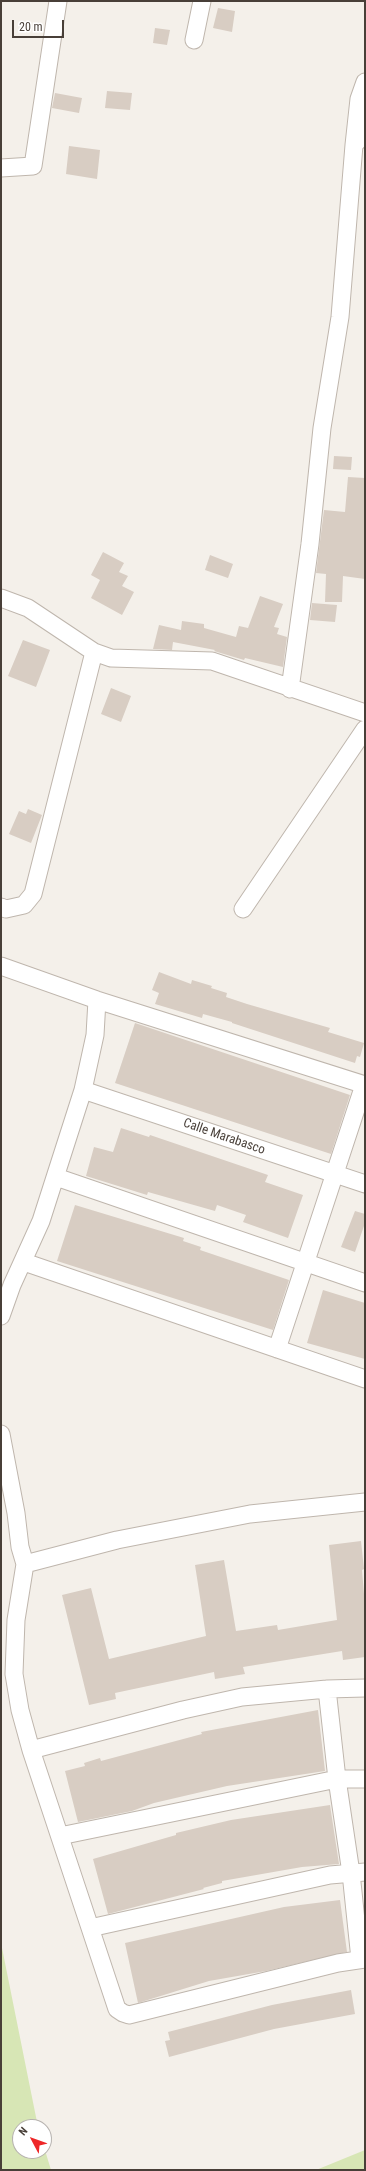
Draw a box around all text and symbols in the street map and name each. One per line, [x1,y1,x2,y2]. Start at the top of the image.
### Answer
scale bar [14,12,66,38]
text: 20 m [19,20,43,34]
street label: Calle Marabasco [181,1116,267,1158]
north arrow [12,2119,52,2159]
text: N [16,2125,30,2138]

